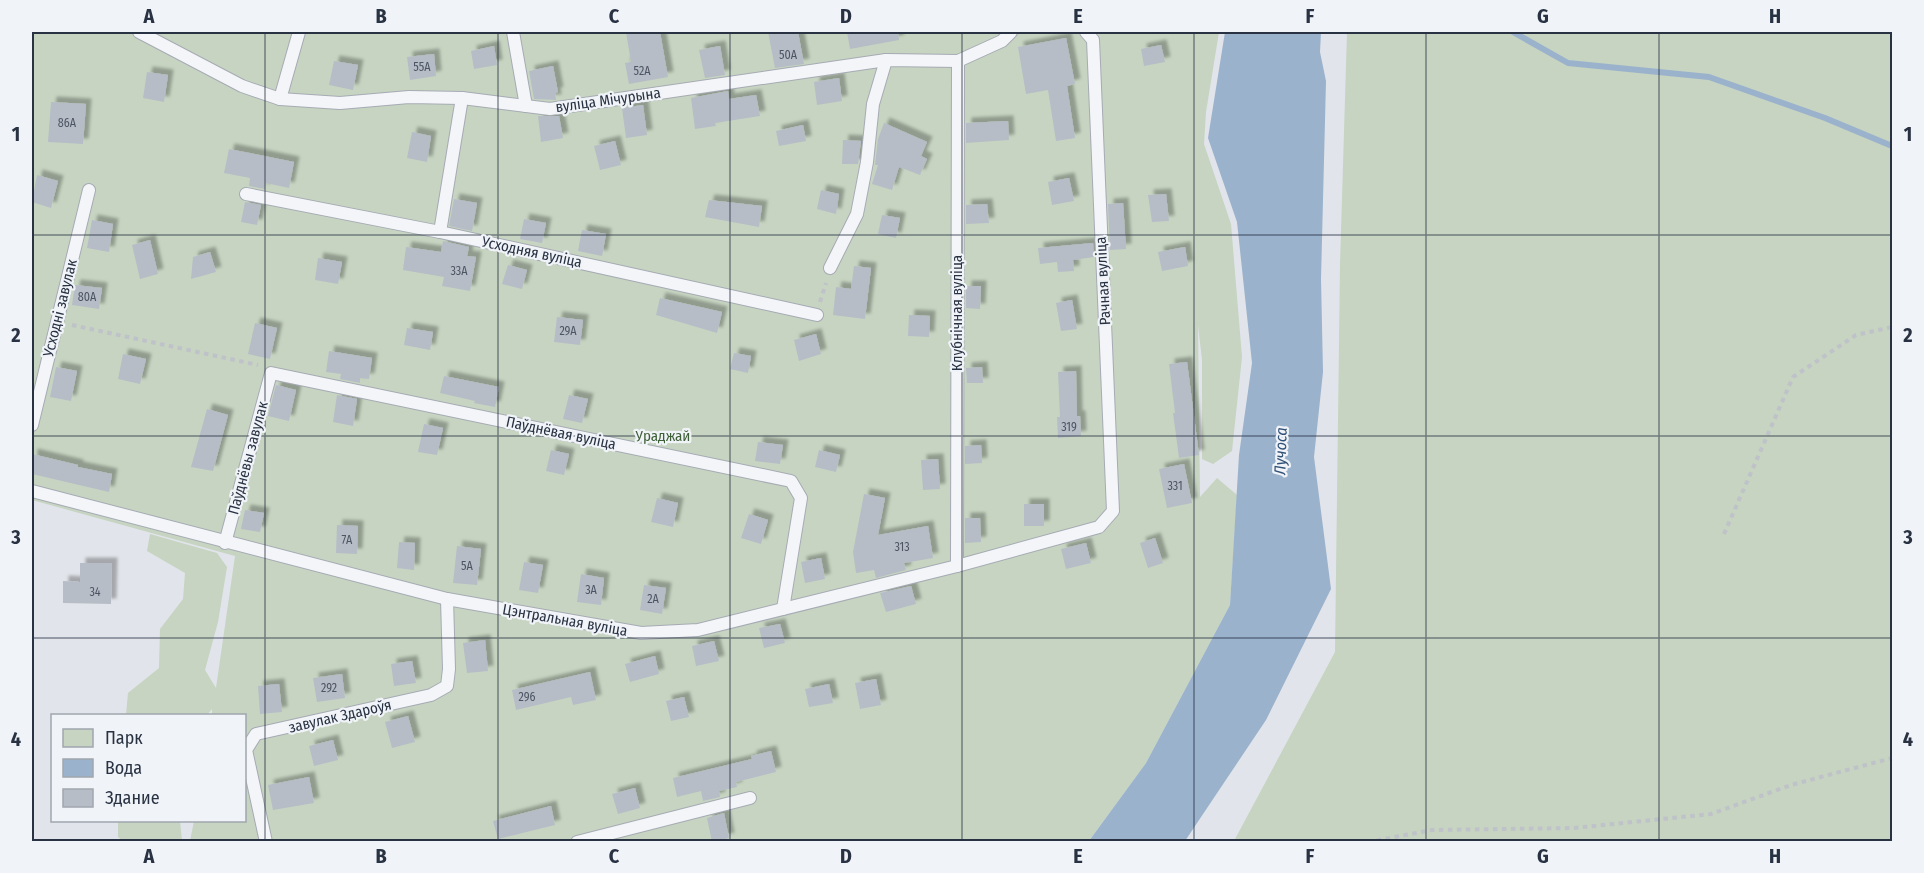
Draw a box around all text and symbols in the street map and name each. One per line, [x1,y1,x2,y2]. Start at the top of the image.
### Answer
text: A [143,4,156,28]
text: B [375,4,387,28]
text: C [609,4,620,28]
text: D [840,4,852,28]
text: E [1073,4,1083,28]
text: F [1306,4,1315,28]
text: G [1537,4,1549,28]
text: H [1769,4,1781,28]
house number: 50А [779,48,798,62]
house number: 55А [413,60,431,74]
house number: 52А [634,64,651,78]
street label: вуліца Мічурына [554,84,662,116]
house number: 86А [58,116,77,130]
text: 1 [12,122,20,146]
text: 1 [1904,122,1912,146]
street label: Усходняя вуліца [479,232,584,271]
street label: Рачная вуліца [1092,236,1114,326]
street label: Клубнічная вуліца [948,255,966,371]
street label: Усходні завулак [39,257,81,360]
house number: 33А [450,264,468,278]
house number: 80А [78,290,97,304]
text: 2 [10,323,21,347]
text: 2 [1902,323,1913,347]
house number: 29А [559,324,577,338]
street label: Паўднёвы завулак [224,399,272,517]
street label: Паўднёвая вуліца [504,413,618,453]
house number: 319 [1061,420,1077,434]
park label: Ураджай [635,427,690,445]
water label: Лучоса [1270,427,1291,476]
house number: 331 [1167,479,1183,493]
text: 3 [10,525,21,549]
text: 3 [1902,525,1913,549]
house number: 7А [342,533,353,547]
house number: 313 [894,540,910,554]
house number: 5А [461,559,474,573]
house number: 3А [585,583,598,597]
house number: 34 [89,585,101,599]
house number: 2А [647,592,659,606]
street label: Цэнтральная вуліца [501,600,629,640]
house number: 292 [321,681,337,695]
house number: 296 [519,690,536,704]
street label: завулак Здароўя [287,695,393,737]
legend [51,714,246,822]
text: 4 [11,727,21,751]
text: Парк [105,727,143,749]
text: 4 [1903,727,1913,751]
text: Вода [105,757,142,779]
text: Здание [105,787,160,809]
text: A [143,844,156,868]
text: B [375,844,387,868]
text: C [609,844,620,868]
text: D [840,844,852,868]
text: E [1073,844,1083,868]
text: F [1306,844,1315,868]
text: G [1537,844,1549,868]
text: H [1769,844,1781,868]

